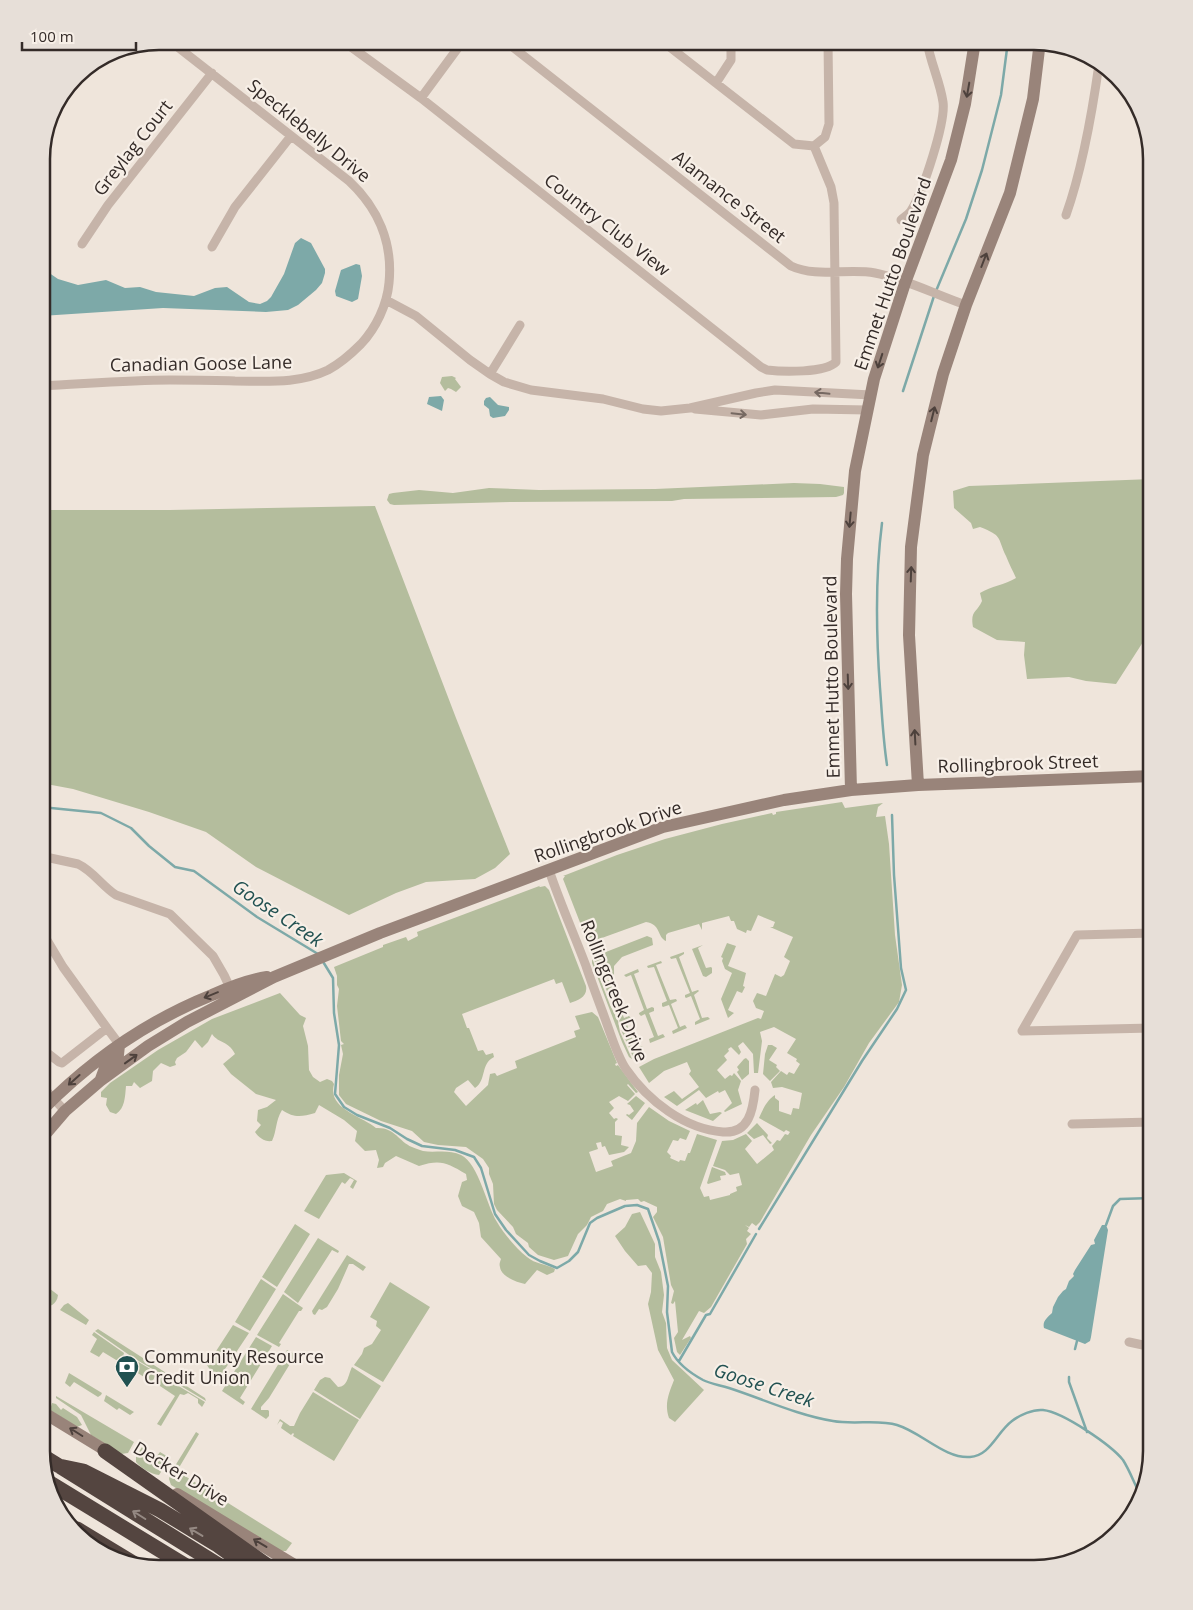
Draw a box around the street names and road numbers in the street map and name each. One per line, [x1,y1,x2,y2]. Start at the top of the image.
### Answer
street label: Specklebelly Drive [243,73,376,187]
street label: Greylag Court [87,94,177,200]
street label: Alamance Street [668,144,791,248]
street label: Country Club View [540,167,676,281]
street label: Emmet Hutto Boulevard [848,174,936,373]
street label: Canadian Goose Lane [110,349,292,377]
street label: Emmet Hutto Boulevard [817,575,845,779]
street label: Rollingbrook Street [937,748,1099,778]
street label: Rollingbrook Drive [531,795,685,868]
street label: Rollingcreek Drive [576,916,654,1065]
street label: Decker Drive [129,1435,234,1511]

